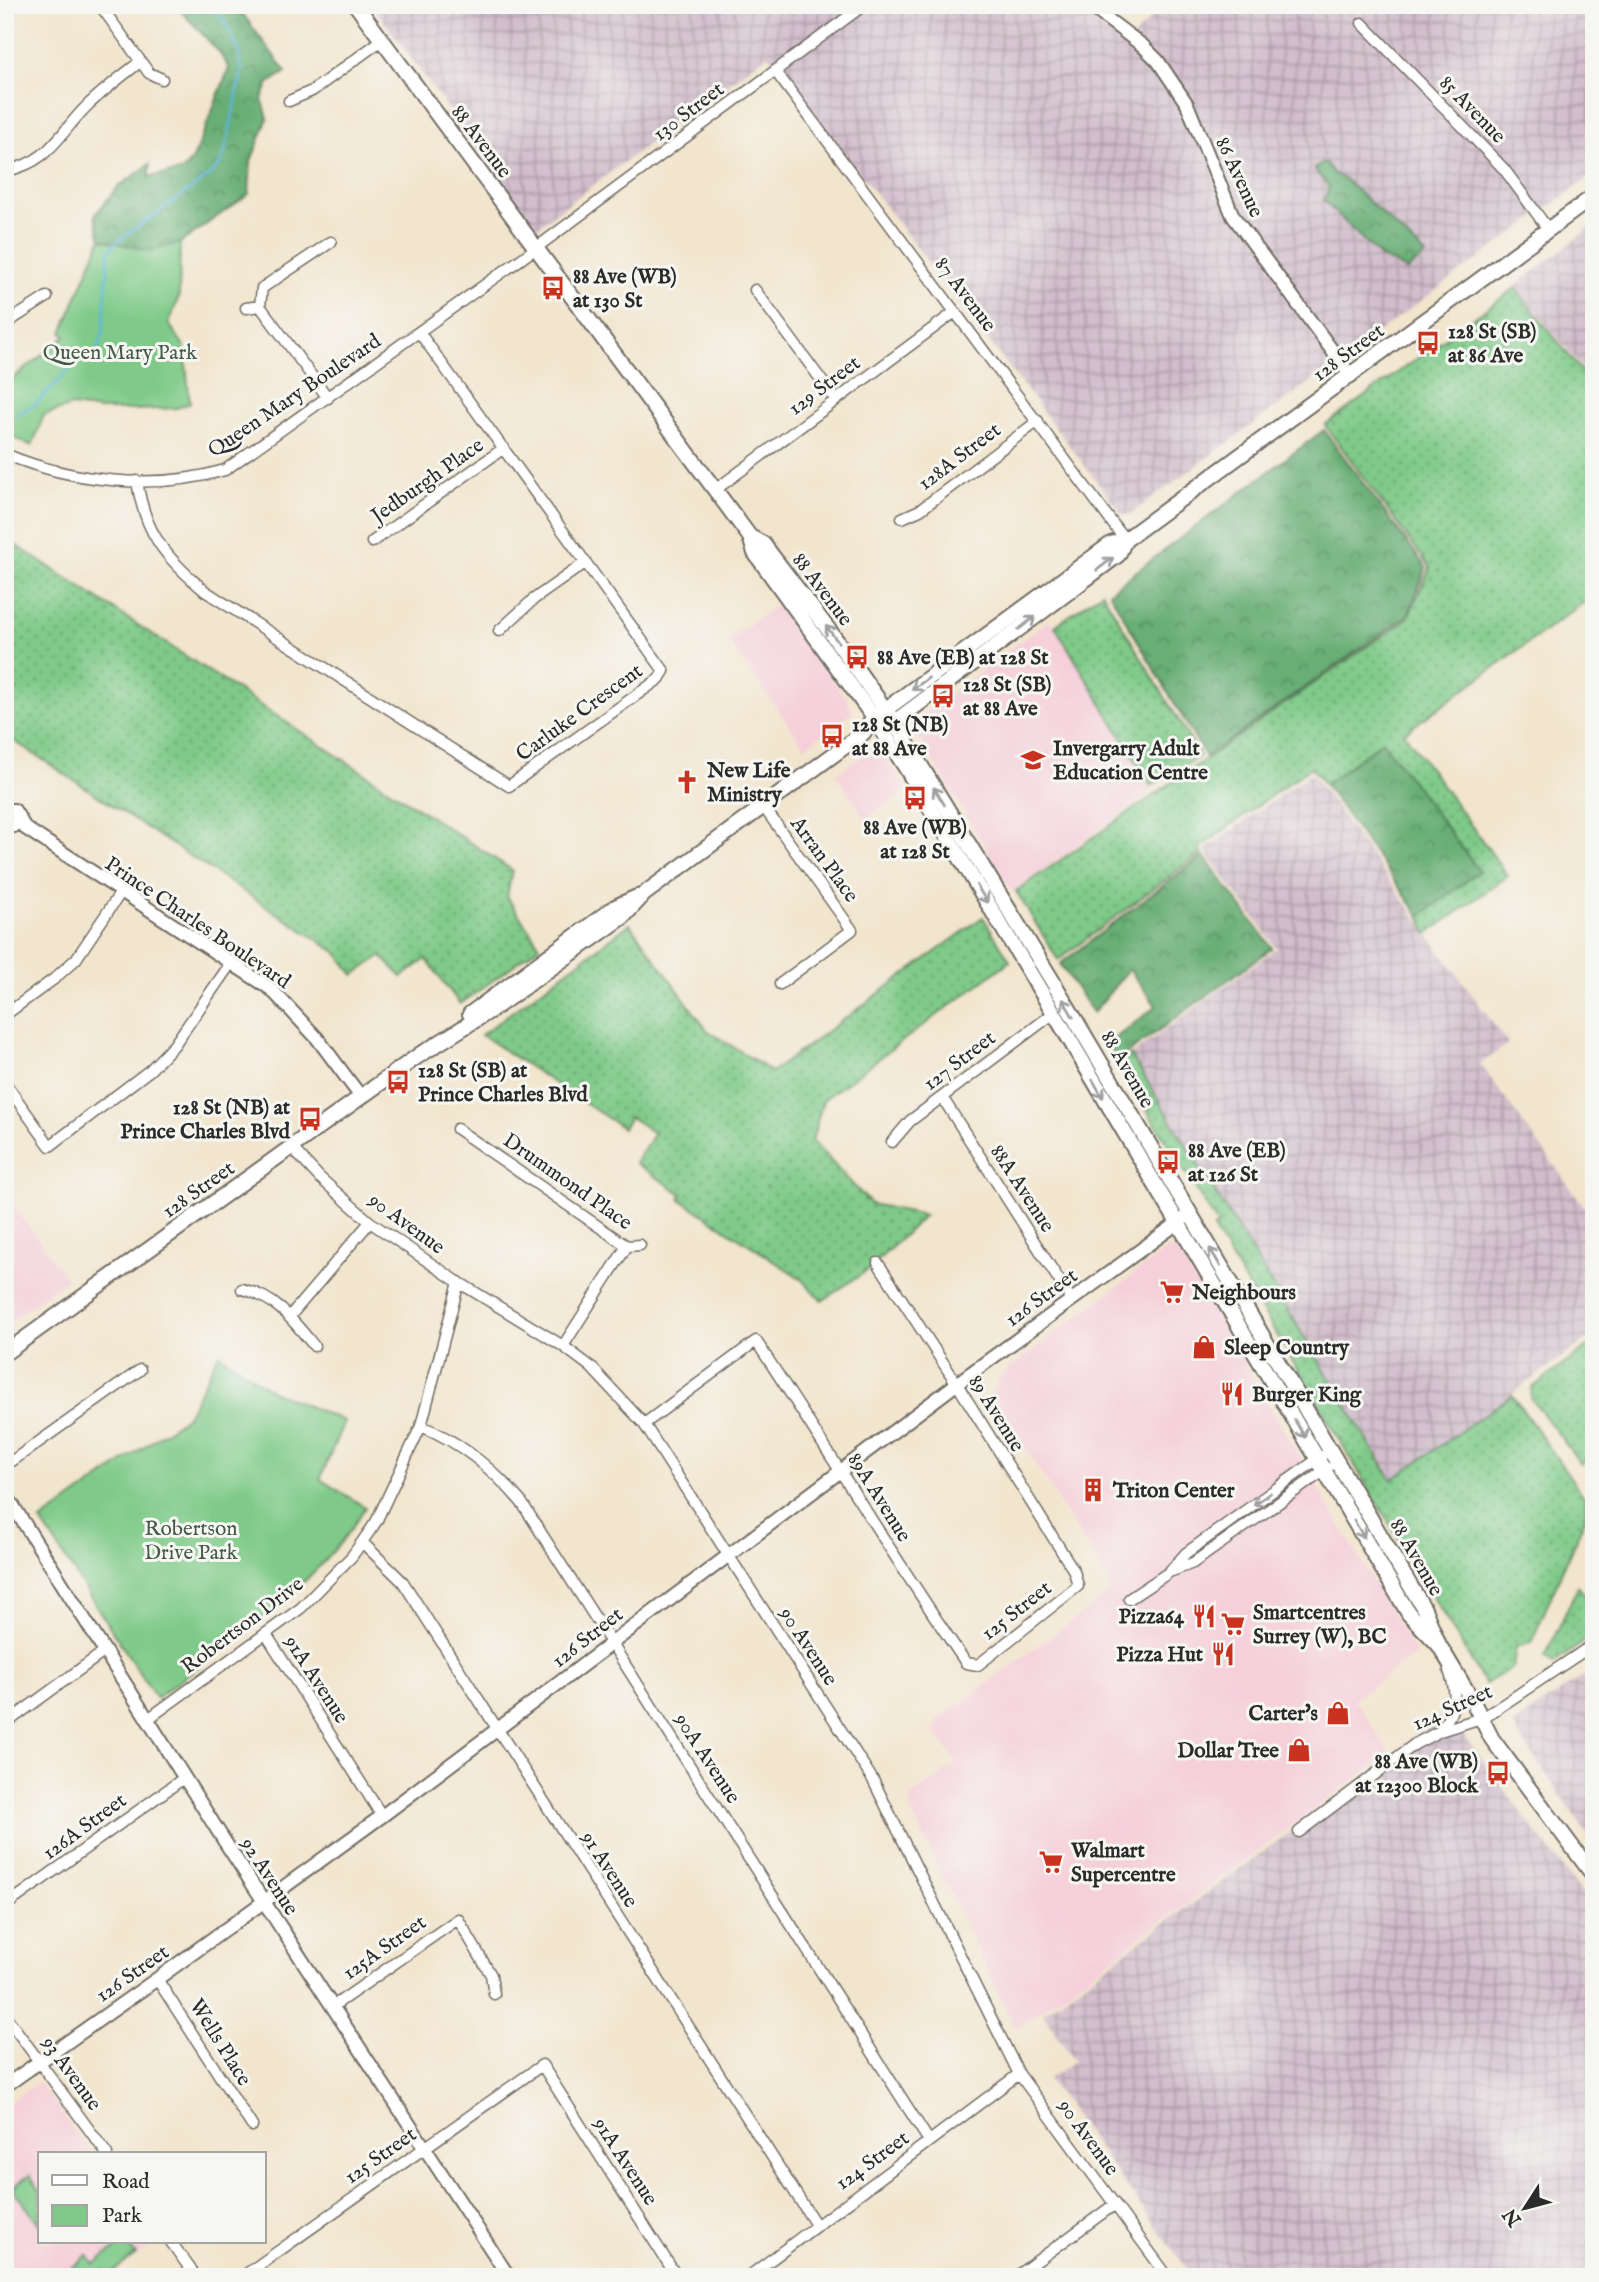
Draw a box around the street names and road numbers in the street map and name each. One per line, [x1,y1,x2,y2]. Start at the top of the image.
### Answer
street label: 85 Avenue [1433,70,1511,150]
street label: 130 Street [648,77,730,148]
street label: 88 Avenue [444,100,517,184]
street label: 86 Avenue [1208,133,1269,223]
street label: 87 Avenue [928,252,1002,338]
street label: 128 Street [1308,318,1390,388]
street label: Queen Mary Boulevard [203,328,387,464]
street label: 129 Street [783,350,866,422]
street label: 128A Street [913,417,1007,497]
street label: Jedburgh Place [365,432,490,531]
street label: 88 Avenue [785,548,858,632]
street label: Carluke Crescent [511,658,649,768]
street label: Arran Place [783,811,864,909]
street label: Prince Charles Boulevard [99,851,296,996]
street label: 127 Street [918,1025,1002,1097]
street label: 88 Avenue [1094,1026,1160,1114]
street label: Drummond Place [497,1128,637,1237]
street label: 88A Avenue [983,1140,1060,1238]
street label: 128 Street [157,1155,240,1225]
street label: 90 Avenue [362,1187,450,1261]
street label: 126 Street [1000,1263,1084,1334]
street label: 89 Avenue [961,1370,1030,1458]
street label: 89A Avenue [841,1448,917,1548]
street label: 88 Avenue [1383,1514,1449,1602]
street label: Robertson Drive [176,1571,310,1681]
street label: 125 Street [976,1575,1058,1647]
street label: 126 Street [547,1602,629,1674]
street label: 90 Avenue [772,1602,843,1691]
street label: 91A Avenue [277,1630,354,1729]
street label: 124 Street [1408,1679,1497,1738]
street label: 90A Avenue [667,1708,746,1809]
street label: 126A Street [38,1788,132,1867]
street label: 91 Avenue [574,1826,644,1913]
street label: 92 Avenue [233,1832,304,1921]
street label: 125A Street [338,1910,432,1987]
street label: 126 Street [91,1939,175,2009]
street label: Wells Place [182,1994,257,2092]
street label: 93 Avenue [34,2030,107,2117]
street label: 90 Avenue [1050,2093,1125,2182]
street label: 91A Avenue [586,2112,663,2211]
street label: 125 Street [340,2122,422,2191]
street label: 124 Street [831,2125,915,2197]

